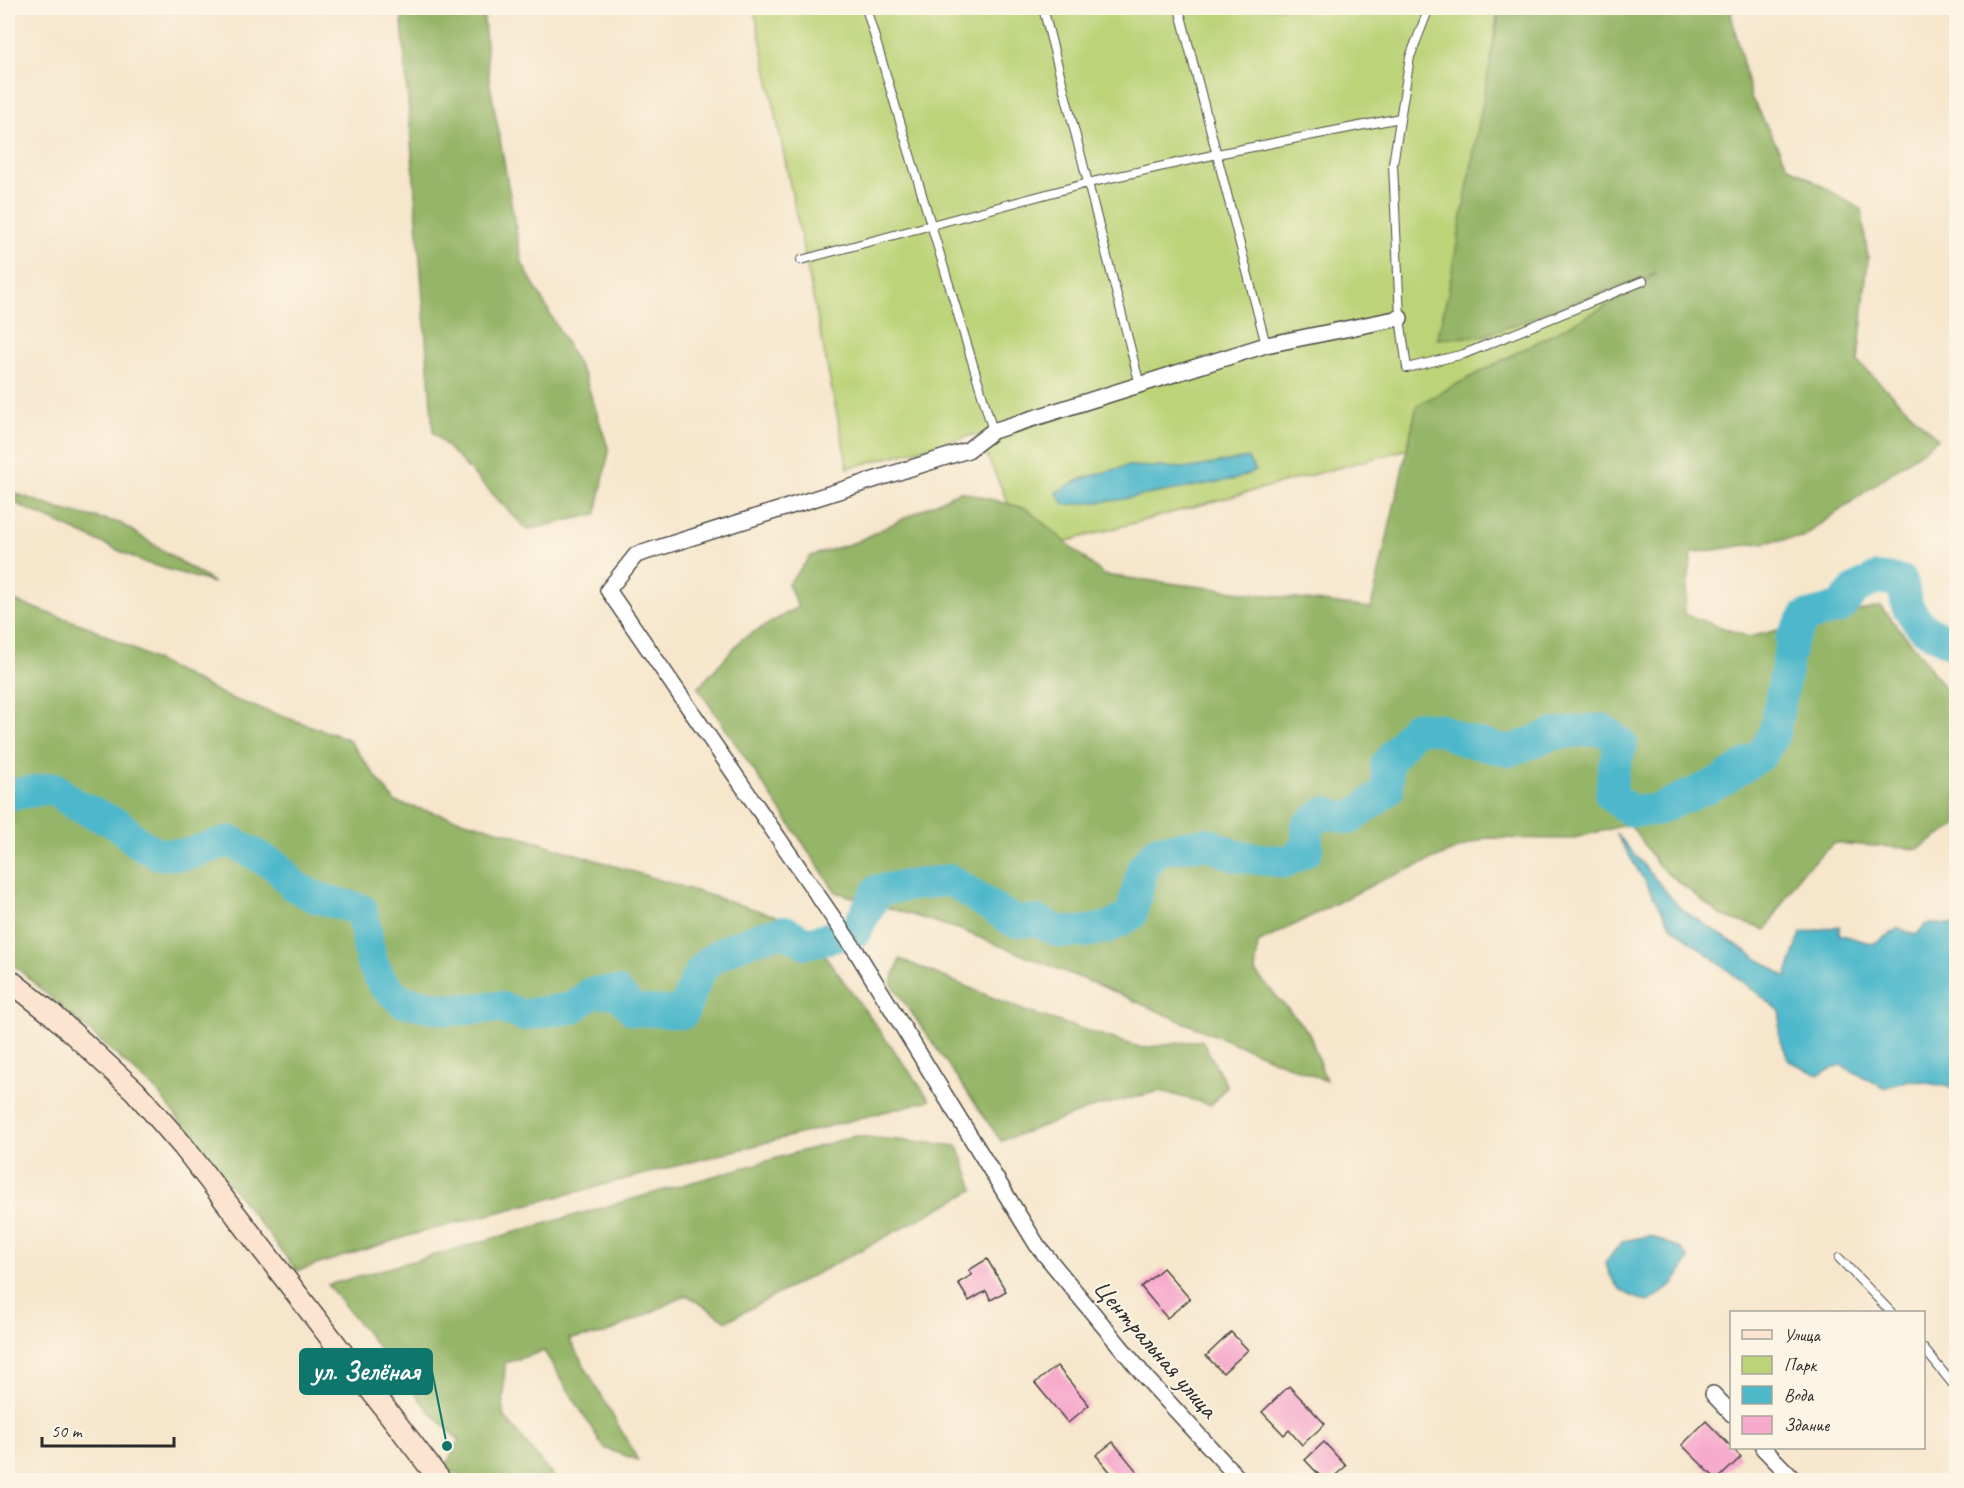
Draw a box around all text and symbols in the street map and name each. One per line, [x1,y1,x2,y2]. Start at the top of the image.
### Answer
street label: Центральная улица [1086,1272,1226,1426]
legend [1730,1311,1925,1449]
text: Улица [1784,1324,1821,1346]
callout: ул. Зелёная [300,1349,432,1394]
text: ул. Зелёная [310,1354,422,1388]
text: Парк [1784,1354,1818,1376]
text: Вода [1784,1384,1815,1406]
scale bar [42,1410,174,1448]
text: Здание [1784,1414,1830,1436]
text: 50 m [51,1420,84,1442]

